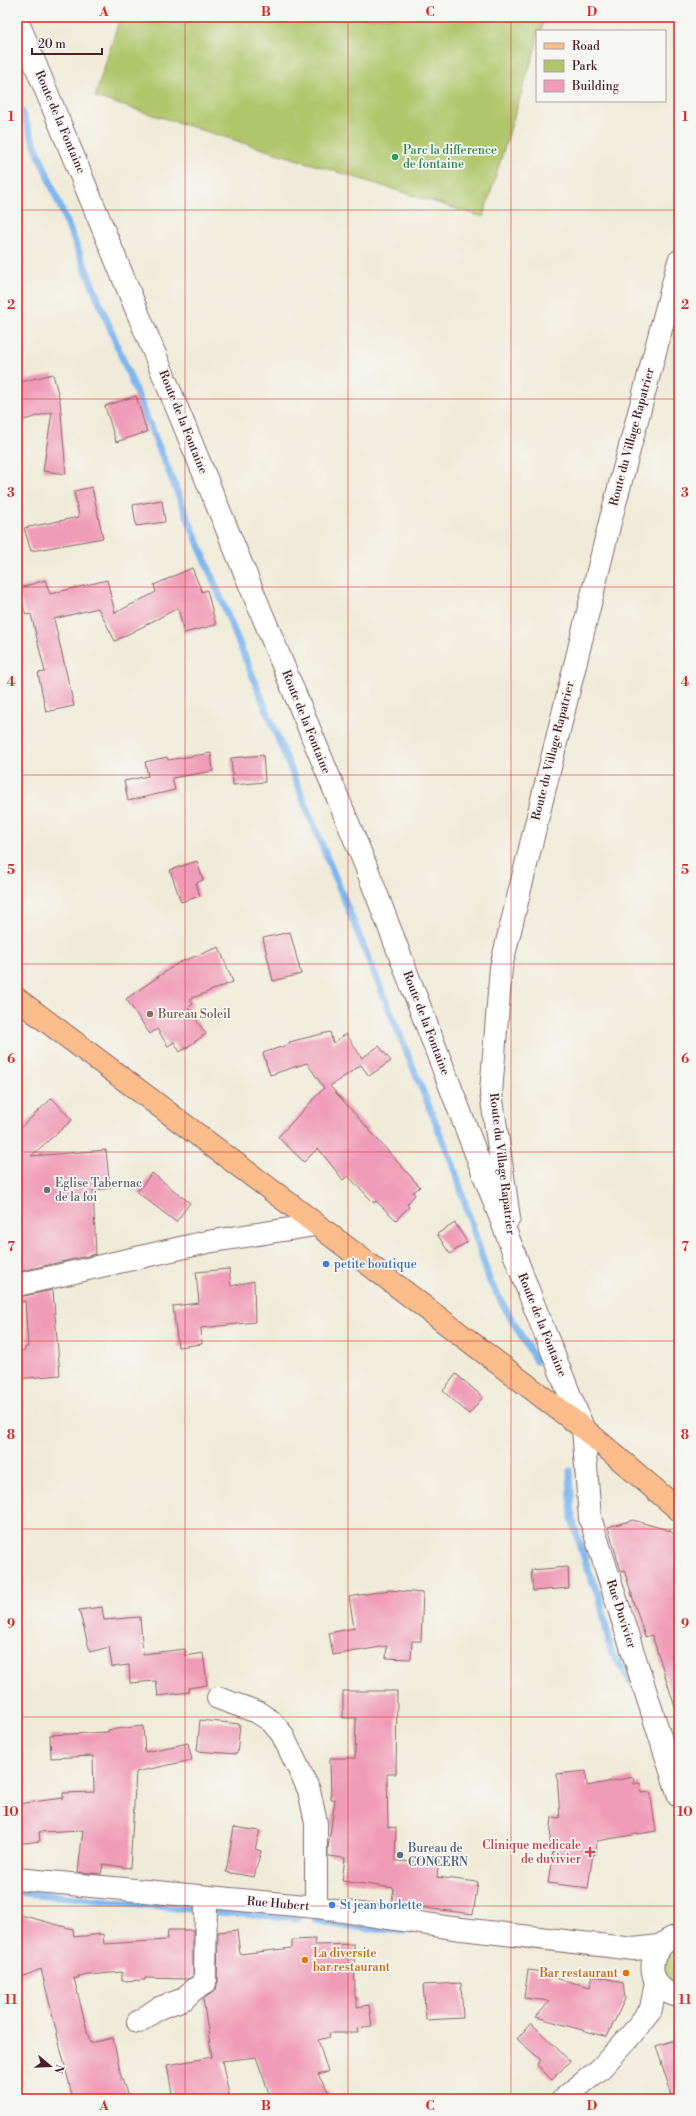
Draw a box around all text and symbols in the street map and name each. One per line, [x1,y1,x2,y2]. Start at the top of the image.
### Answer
text: A [98,4,109,20]
text: B [261,4,271,20]
text: C [425,4,435,20]
text: D [587,4,597,20]
scale bar [32,30,102,56]
legend [536,30,666,102]
text: 20 m [38,37,66,52]
text: Road [572,39,600,54]
text: Park [572,59,598,74]
street label: Route de la Fontaine [32,68,88,176]
text: Building [571,79,620,94]
text: 1 [8,109,15,125]
text: 1 [682,109,689,125]
place label: Parc la difference de fontaine [403,143,497,172]
marker: Parc la difference de fontaine [390,152,400,162]
text: 2 [7,297,15,313]
text: 2 [681,297,689,313]
street label: Route du Village Rapatrier [606,366,658,508]
street label: Route de la Fontaine [155,368,211,476]
text: 3 [7,485,15,501]
text: 3 [681,485,689,501]
street label: Route de la Fontaine [278,668,334,776]
text: 4 [7,674,16,690]
text: 4 [681,674,690,690]
street label: Route du Village Rapatrier [528,680,578,822]
text: 5 [7,862,15,878]
text: 5 [681,862,689,878]
street label: Route de la Fontaine [399,969,453,1077]
place label: Bureau Soleil [157,1007,231,1022]
marker: Bureau Soleil [145,1009,155,1019]
text: 6 [7,1051,15,1067]
text: 6 [681,1051,689,1067]
street label: Route du Village Rapatrier [486,1092,518,1236]
place label: Eglise Tabernac de la foi [55,1176,142,1205]
marker: Eglise Tabernac de la foi [42,1185,52,1195]
text: 7 [7,1239,15,1255]
text: 7 [681,1239,689,1255]
place label: petite boutique [334,1257,417,1272]
marker: petite boutique [321,1259,331,1269]
street label: Route de la Fontaine [514,1271,570,1379]
text: 8 [7,1427,15,1443]
text: 8 [681,1427,689,1443]
street label: Rue Duvivier [603,1578,639,1650]
text: 9 [7,1616,15,1632]
text: 9 [681,1616,689,1632]
text: 10 [3,1804,19,1820]
text: 10 [677,1804,693,1820]
place label: Clinique medicale de duvivier [482,1838,581,1867]
place label: Bureau de CONCERN [407,1841,468,1870]
marker: Clinique medicale de duvivier [584,1846,596,1858]
marker: Bureau de CONCERN [395,1850,405,1860]
street label: Rue Hubert [246,1894,311,1914]
place label: St jean borlette [340,1898,422,1913]
marker: St jean borlette [327,1900,337,1910]
place label: La diversite bar restaurant [313,1946,391,1975]
marker: La diversite bar restaurant [300,1955,310,1965]
place label: Bar restaurant [538,1966,619,1981]
marker: Bar restaurant [621,1968,631,1978]
text: 11 [5,1992,18,2008]
text: 11 [679,1992,692,2008]
north arrow [30,2046,70,2086]
text: N [50,2063,67,2076]
text: A [98,2098,109,2114]
text: B [261,2098,271,2114]
text: C [425,2098,435,2114]
text: D [587,2098,597,2114]

